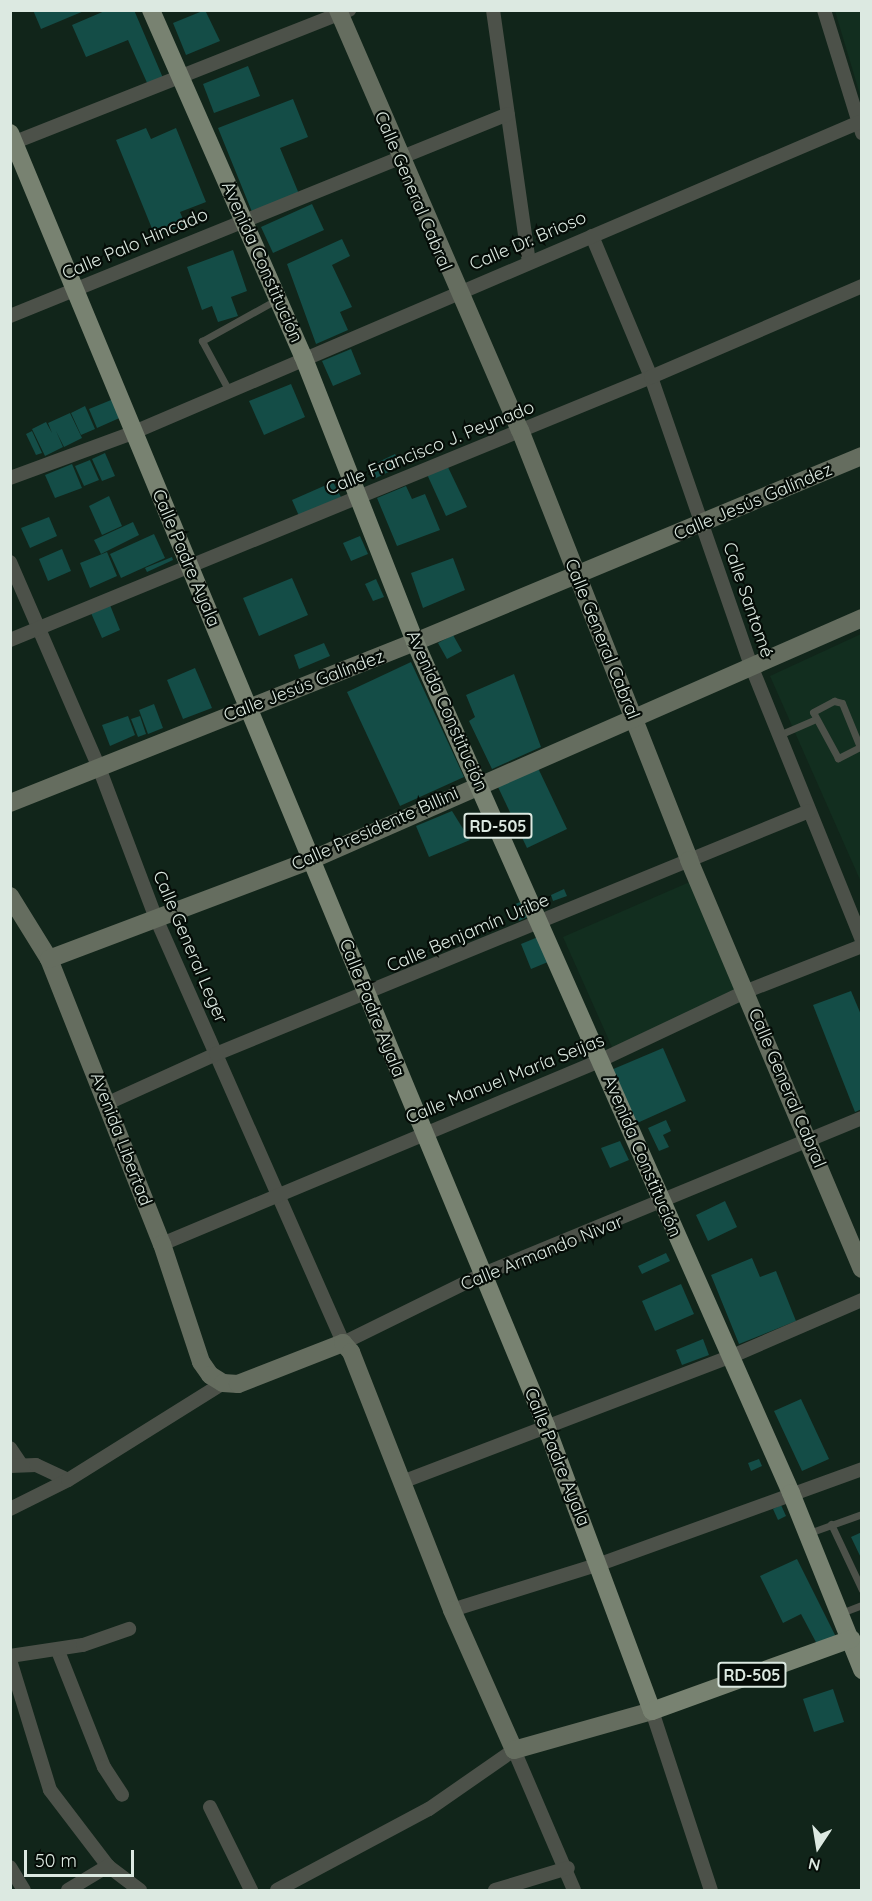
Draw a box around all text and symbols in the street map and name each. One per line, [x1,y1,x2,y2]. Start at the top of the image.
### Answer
street label: Calle General Cabral [370,108,456,274]
street label: Avenida Constitución [217,178,307,346]
street label: Calle Palo Hincado [59,204,211,284]
street label: Calle Dr. Brioso [466,207,590,275]
street label: Calle Francisco J. Peynado [323,396,537,500]
street label: Calle Jesús Galíndez [670,459,836,545]
street label: Calle Padre Ayala [147,486,225,630]
street label: Calle Santomé [718,539,778,661]
street label: Calle General Cabral [560,556,644,722]
street label: Avenida Constitución [402,627,492,795]
street label: Calle Jesús Galíndez [221,645,387,727]
street label: Calle Presidente Billini [288,783,462,875]
road number: RD-505 [462,813,534,839]
street label: Calle General Leger [148,868,232,1026]
street label: Calle Benjamín Uribe [384,889,552,977]
street label: Calle Padre Ayala [334,936,410,1080]
street label: Calle General Cabral [744,1005,830,1171]
street label: Calle Manuel María Seijas [403,1029,607,1129]
street label: Avenida Libertad [86,1069,156,1209]
street label: Avenida Constitución [598,1072,686,1240]
street label: Calle Armando Nivar [458,1211,626,1295]
street label: Calle Padre Ayala [519,1385,595,1529]
road number: RD-505 [716,1662,788,1688]
north arrow [788,1817,848,1877]
scale bar [27,1838,136,1876]
text: 50 m [35,1849,77,1872]
text: N [806,1854,822,1876]

